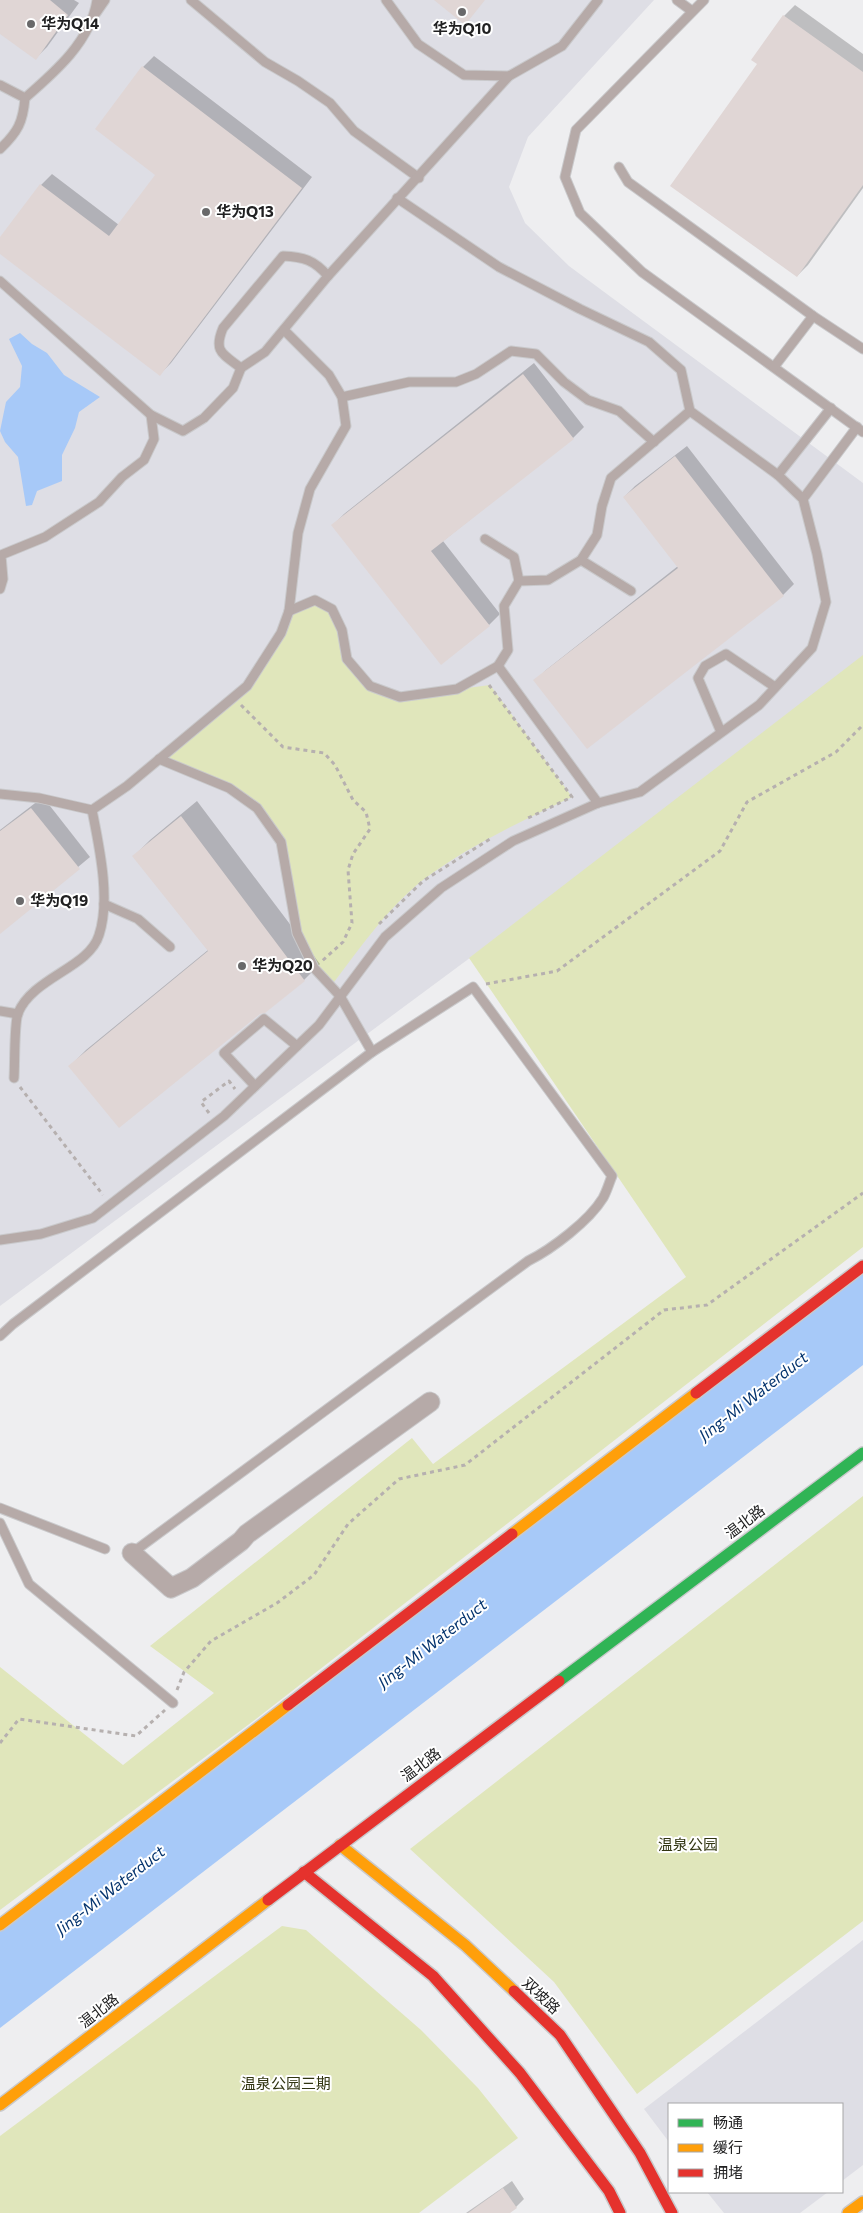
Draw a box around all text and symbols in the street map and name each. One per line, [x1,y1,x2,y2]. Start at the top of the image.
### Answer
marker: 华为Q10 [456,6,468,18]
place label: 华为Q14 [41,14,99,32]
marker: 华为Q14 [25,18,37,30]
place label: 华为Q10 [433,19,492,37]
place label: 华为Q13 [216,202,274,220]
marker: 华为Q13 [200,206,212,218]
place label: 华为Q19 [30,891,88,909]
marker: 华为Q19 [14,895,26,907]
place label: 华为Q20 [252,956,313,974]
marker: 华为Q20 [236,960,248,972]
water label: Jing-Mi Waterduct [693,1347,811,1445]
street label: 温北路 [721,1500,768,1542]
water label: Jing-Mi Waterduct [372,1594,490,1692]
street label: 温北路 [397,1743,444,1785]
park label: 温泉公园 [658,1835,718,1853]
water label: Jing-Mi Waterduct [50,1841,168,1939]
street label: 双坡路 [519,1973,564,2017]
street label: 温北路 [75,1989,122,2031]
park label: 温泉公园三期 [241,2074,331,2092]
legend [668,2103,843,2193]
text: 畅通 [713,2113,743,2131]
text: 缓行 [713,2138,743,2156]
text: 拥堵 [713,2163,743,2181]

